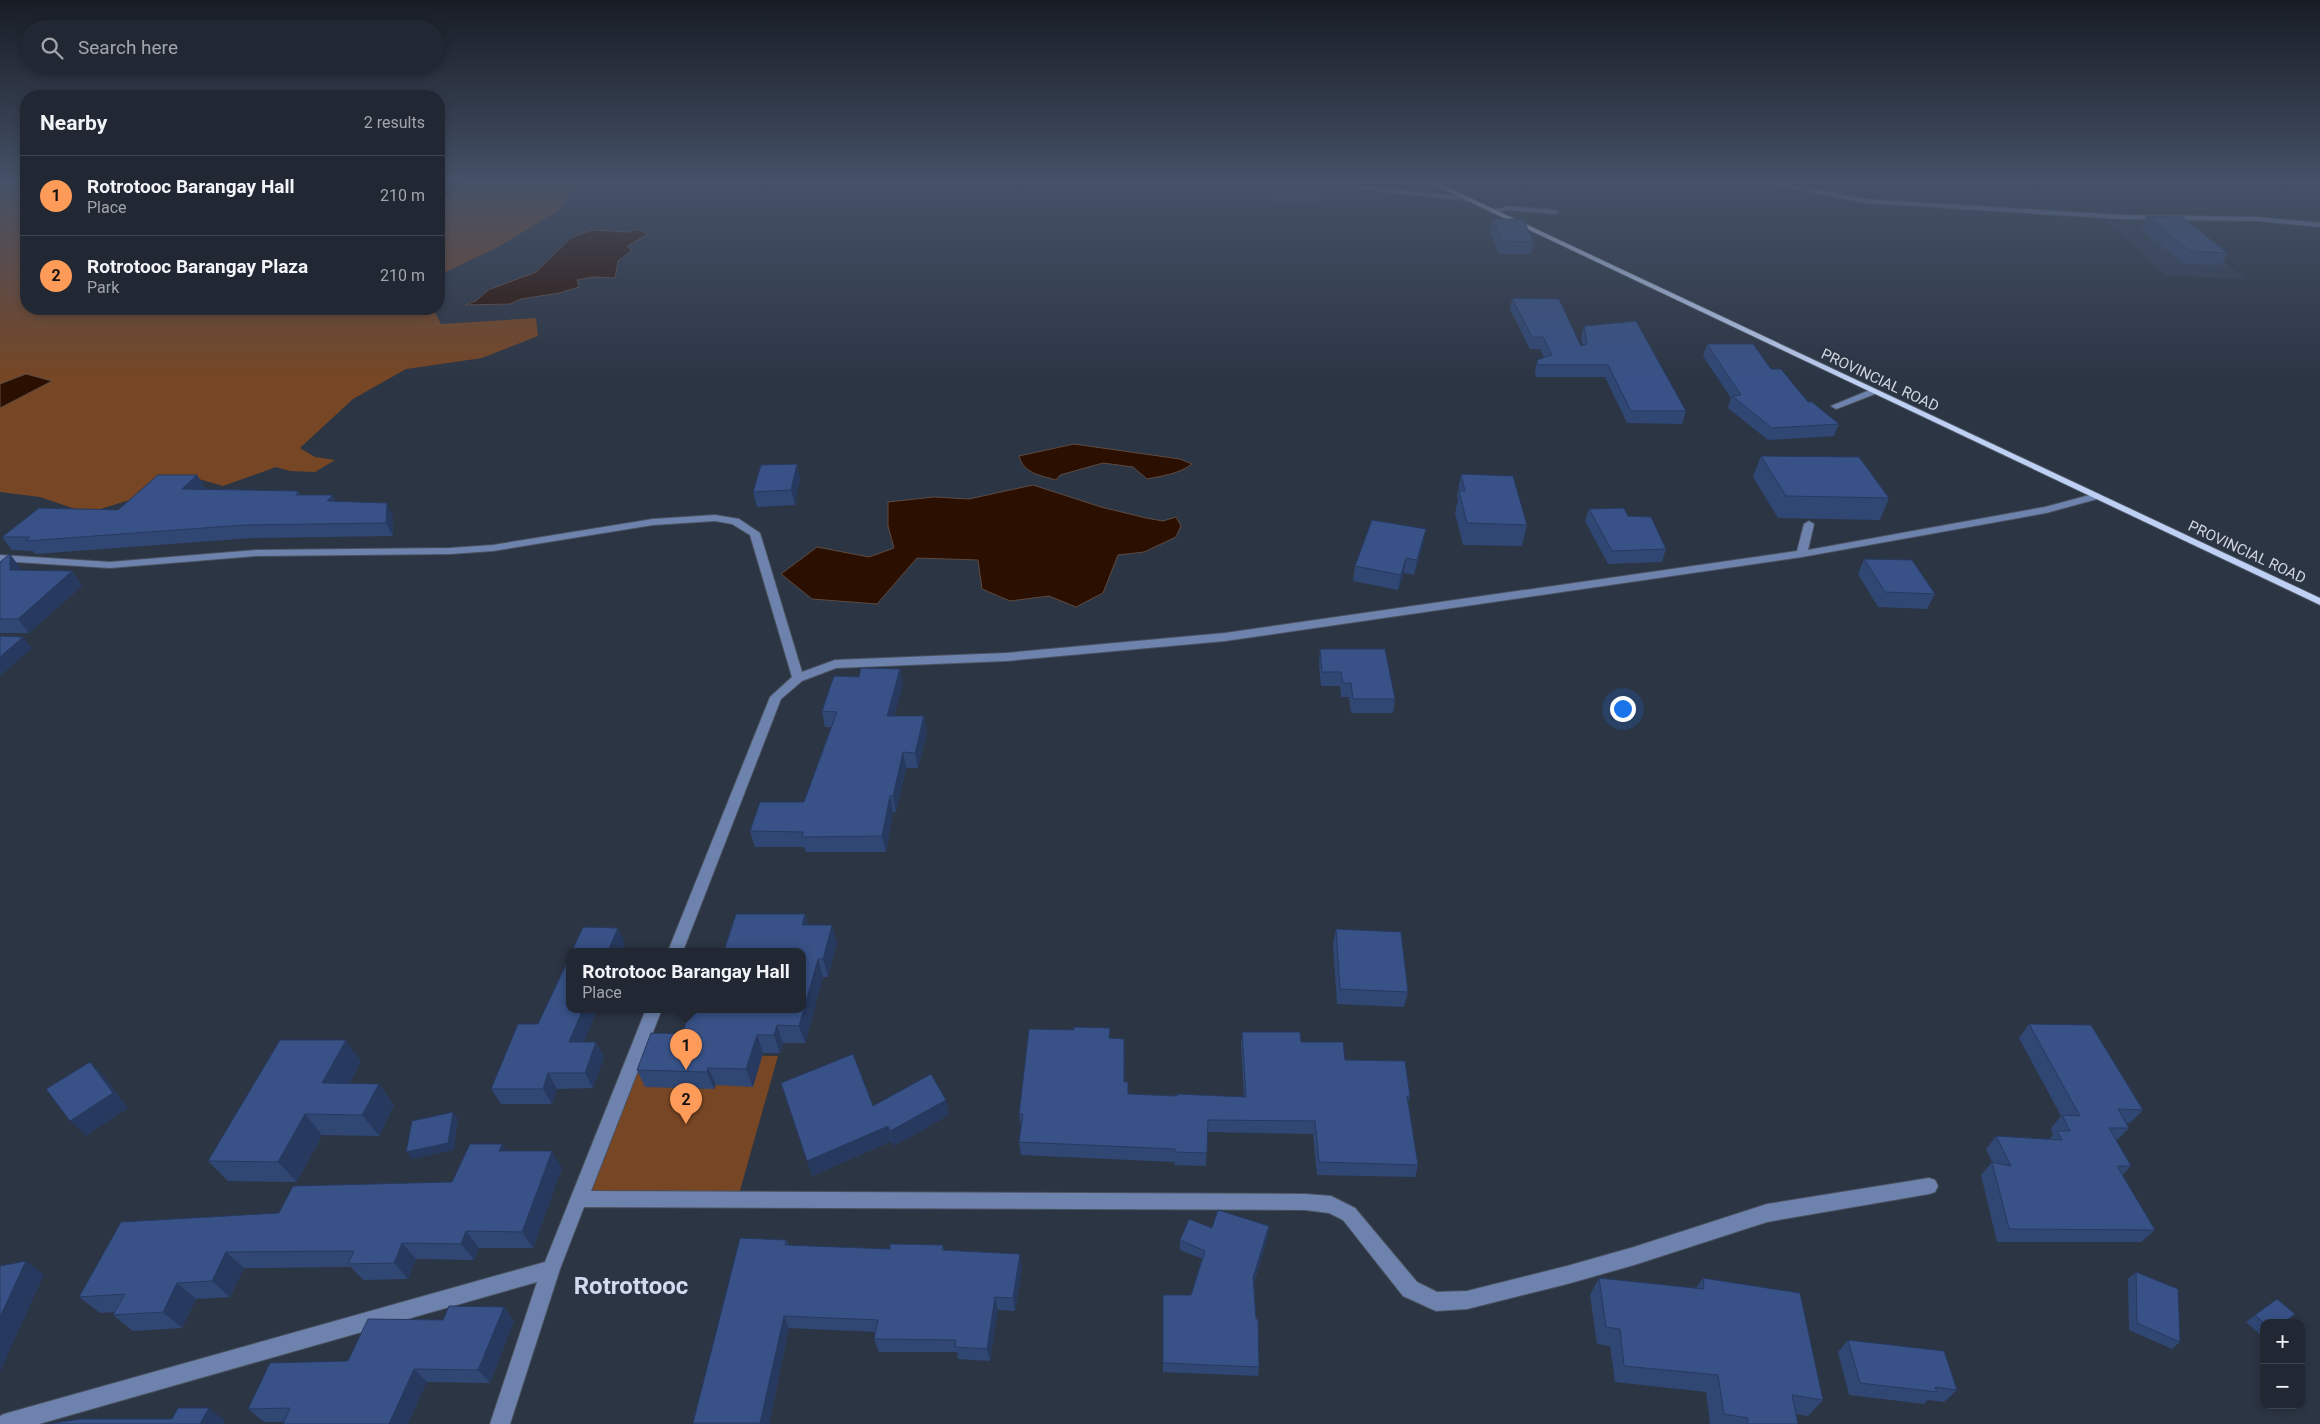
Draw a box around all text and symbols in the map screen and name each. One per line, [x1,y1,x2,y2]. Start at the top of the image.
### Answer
search box [20,20,445,75]
icon: search [38,34,66,62]
text: Search here [78,36,178,59]
text: Nearby [40,111,107,135]
text: 2 results [364,113,425,132]
text: Rotrotooc Barangay Hall [87,175,295,198]
text: 1 [51,186,61,205]
text: 210 m [380,186,425,205]
text: Place [87,198,127,217]
text: Rotrotooc Barangay Plaza [87,255,308,278]
text: 2 [51,266,61,285]
text: 210 m [380,266,425,285]
text: Park [87,278,119,297]
street label: PROVINCIAL ROAD [1818,345,1942,415]
street label: PROVINCIAL ROAD [2185,517,2309,587]
your location [1610,696,1636,722]
popup [566,948,806,1013]
text: Rotrotooc Barangay Hall [582,960,790,983]
text: Place [582,983,622,1002]
pin: 1 [670,1029,702,1070]
pin: 2 [670,1083,702,1124]
district label: Rotrottooc [574,1272,688,1300]
map controls [2260,1319,2305,1409]
button: + [2260,1319,2305,1364]
button: − [2260,1364,2305,1409]

